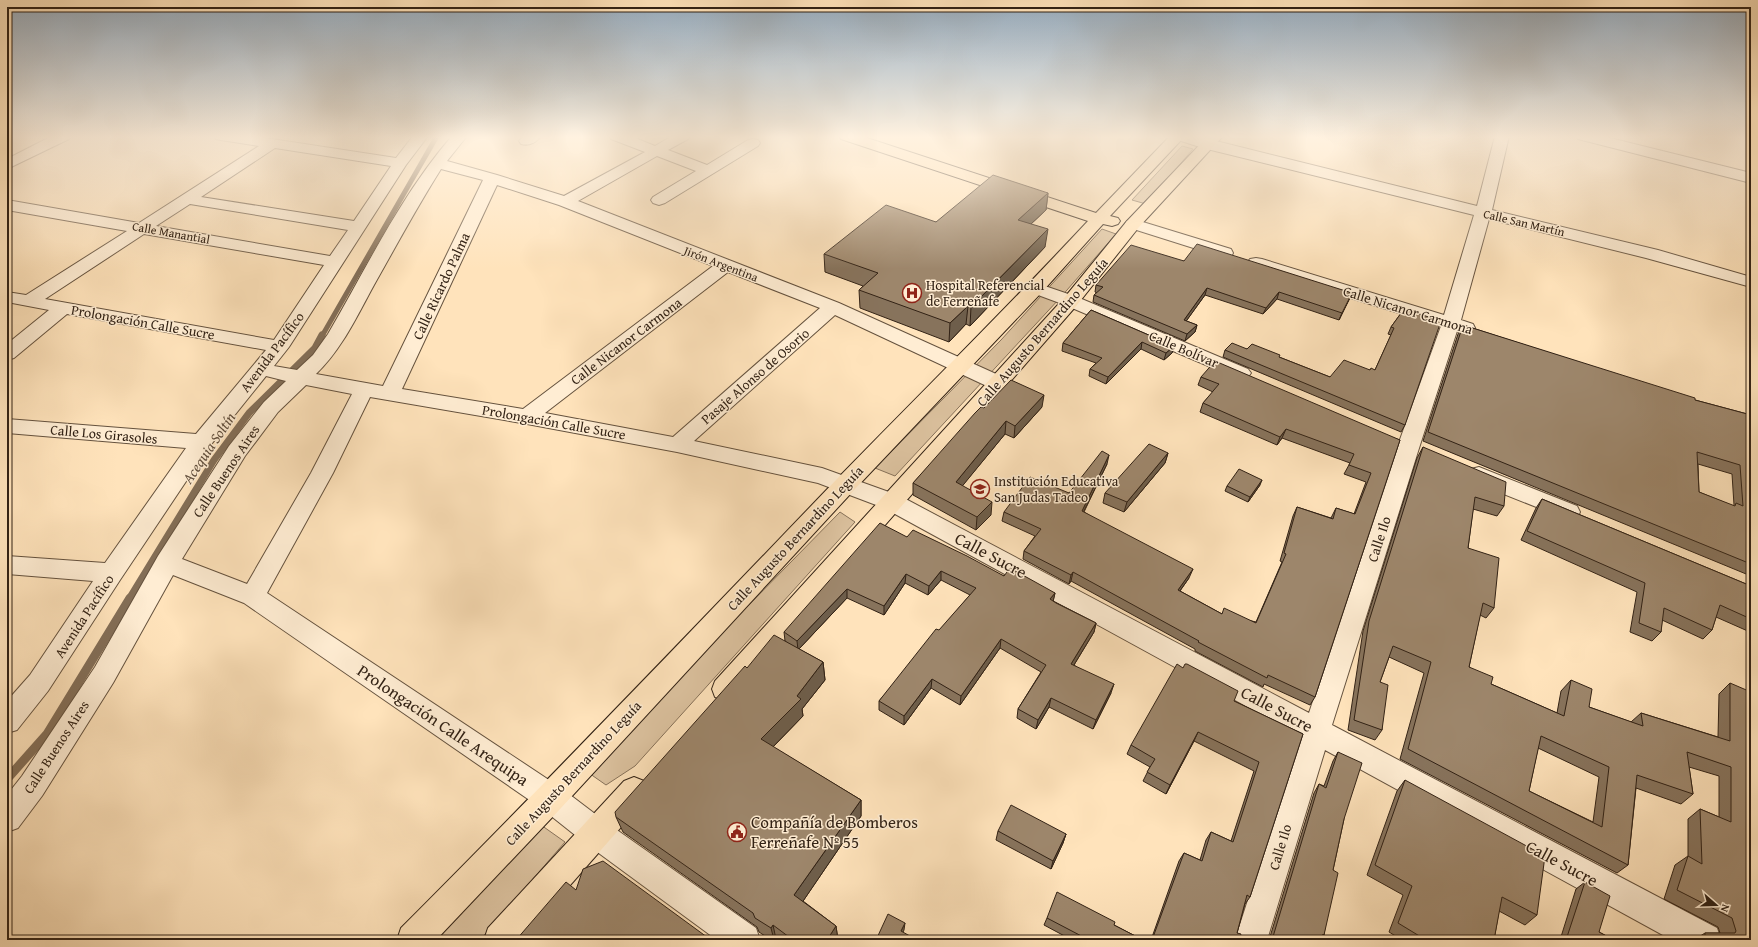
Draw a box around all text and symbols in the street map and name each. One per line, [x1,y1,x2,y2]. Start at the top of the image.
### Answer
street label: Calle San Martín [1482,205,1567,240]
street label: Calle Manantial [131,217,212,248]
street label: Calle Ricardo Palma [407,229,475,343]
street label: Jirón Argentina [680,241,761,286]
street label: Calle Augusto Bernardino Leguía [972,253,1113,411]
place label: Hospital Referencial de Ferreñafe [926,275,1044,311]
street label: Calle Nicanor Carmona [1341,281,1476,339]
hospital icon: Hospital Referencial de Ferreñafe [901,282,923,304]
street label: Calle Nicanor Carmona [566,292,686,389]
street label: Prolongación Calle Sucre [70,300,217,345]
street label: Avenida Pacífico [235,308,309,396]
street label: Pasaje Alonso de Osorio [696,323,814,429]
street label: Calle Bolívar [1146,325,1222,373]
street label: Prolongación Calle Sucre [481,400,628,445]
water label: Acequia Soltín [176,408,240,488]
street label: Calle Los Girasoles [50,419,158,449]
street label: Calle Buenos Aires [188,421,264,521]
street label: Calle Augusto Bernardino Leguía [722,461,868,615]
place label: Institución Educativa San Judas Tadeo [994,471,1119,507]
school or university icon: Institución Educativa San Judas Tadeo [969,478,991,500]
street label: Calle Ilo [1362,514,1396,564]
street label: Calle Sucre [951,525,1032,584]
street label: Avenida Pacífico [49,570,119,662]
street label: Prolongación Calle Arequipa [353,658,534,791]
street label: Calle Sucre [1237,679,1318,738]
street label: Calle Buenos Aires [18,696,94,798]
street label: Calle Augusto Bernardino Leguía [500,696,646,850]
place label: Compañía de Bomberos Ferreñafe Nº 55 [751,809,918,854]
public building icon: Compañía de Bomberos Ferreñafe Nº 55 [726,821,748,843]
street label: Calle Ilo [1264,822,1296,872]
street label: Calle Sucre [1522,833,1603,892]
north arrow [1696,885,1736,925]
text: N [1716,902,1734,915]

